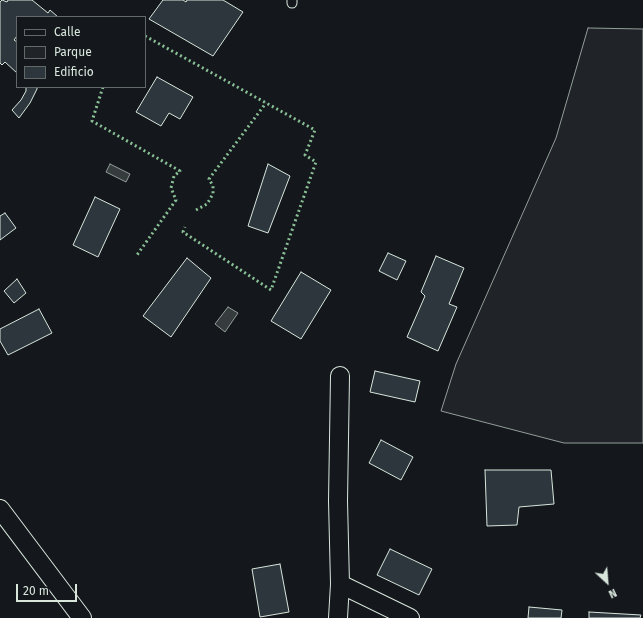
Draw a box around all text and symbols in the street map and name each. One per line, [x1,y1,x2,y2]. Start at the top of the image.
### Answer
legend [16,16,146,88]
text: Calle [54,25,81,39]
text: Parque [54,45,92,59]
text: Edificio [54,65,94,79]
north arrow [587,562,627,602]
scale bar [18,576,79,602]
text: 20 m [23,584,49,598]
text: N [606,586,619,601]

